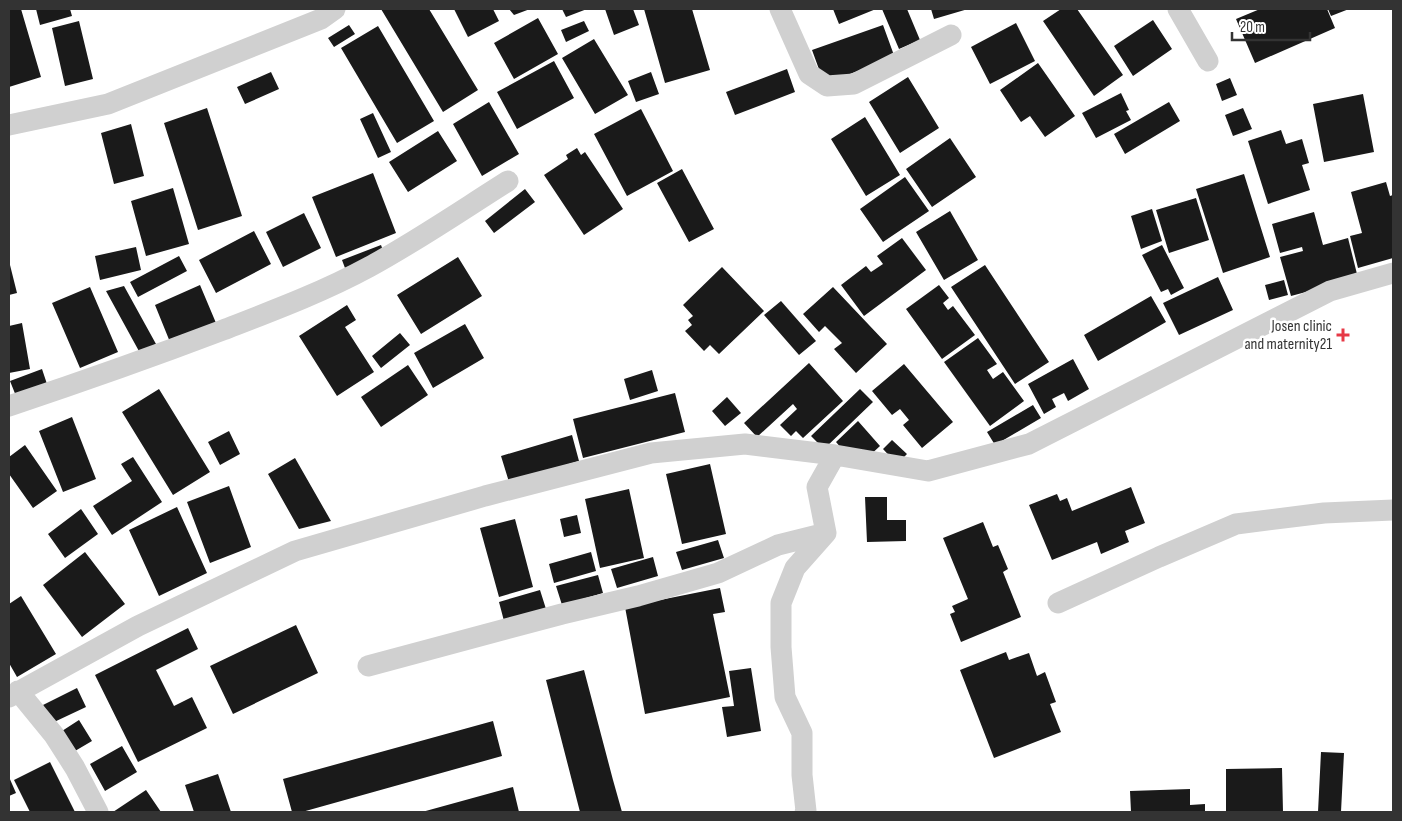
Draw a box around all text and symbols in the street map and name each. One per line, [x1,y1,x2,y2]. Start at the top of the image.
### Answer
scale bar [1232,10,1310,42]
text: 20 m [1240,18,1265,37]
place label: Josen clinic and maternity21 [1244,317,1332,354]
marker: Josen clinic and maternity21 [1336,328,1350,342]

